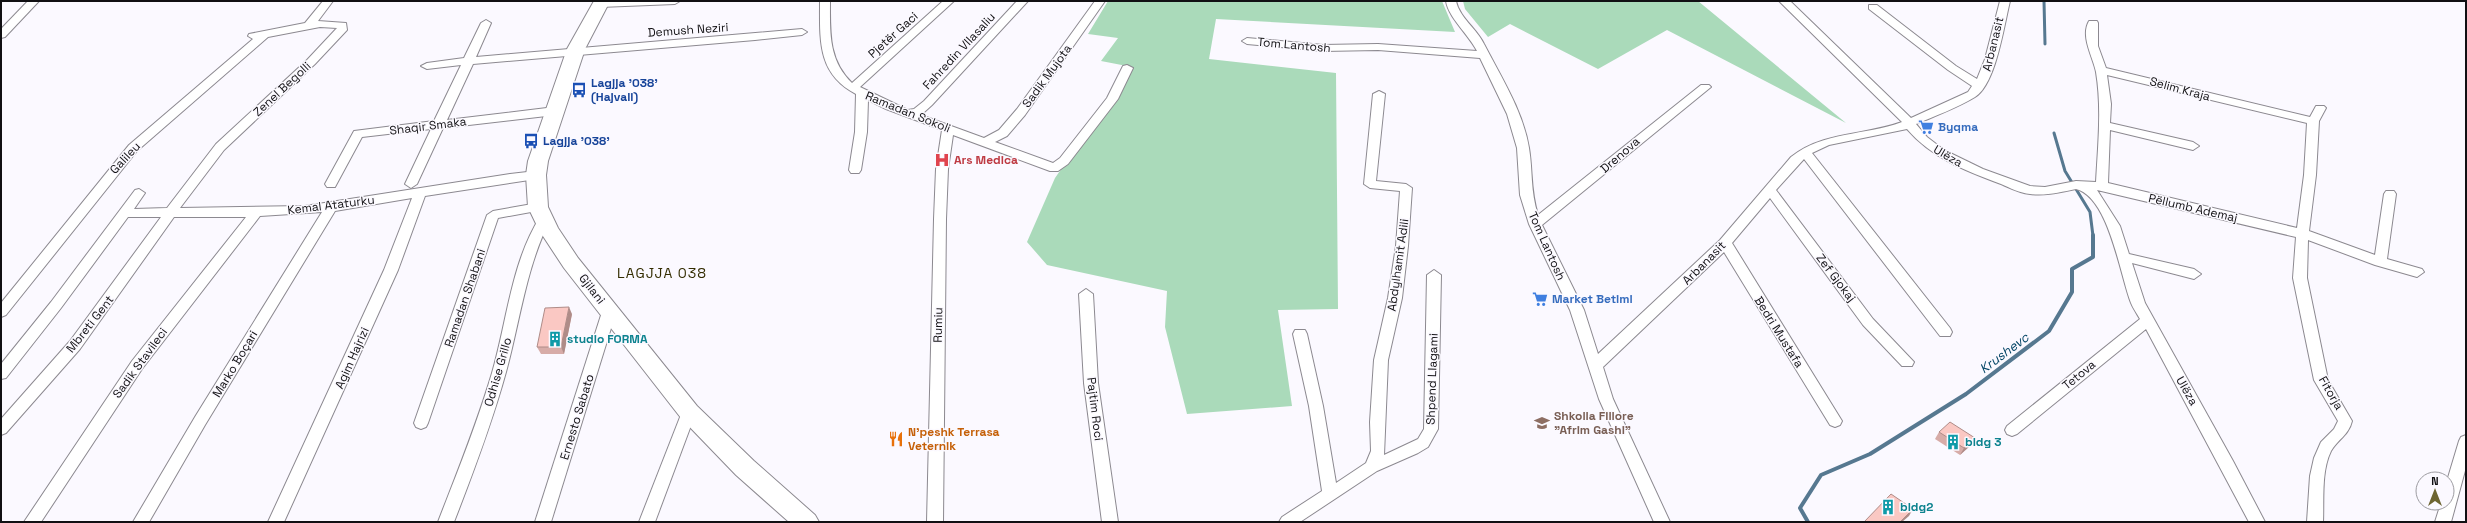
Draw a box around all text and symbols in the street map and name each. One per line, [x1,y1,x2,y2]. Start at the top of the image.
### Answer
street label: Pjetër Gaci [865,8,921,62]
street label: Fahredin Vllasaliu [919,9,999,93]
street label: Arbanasit [1978,15,2008,73]
street label: Demush Neziri [647,19,729,41]
street label: Tom Lantosh [1257,34,1331,56]
street label: Sadik Mujota [1019,41,1075,111]
street label: Zenel Begolli [250,58,314,120]
street label: Selim Kraja [2148,73,2212,105]
place label: Lagjja '038' (Hajvali) [591,75,658,105]
bus stop icon: Lagjja '038' (Hajvali) [570,81,588,99]
street label: Ramadan Sokoli [863,88,953,136]
street label: Shaqir Smaka [389,113,468,139]
supermarket icon: Byqma [1917,118,1935,136]
place label: Byqma [1938,119,1978,135]
bus stop icon: Lagjja '038' [522,132,540,150]
place label: Lagjja '038' [543,133,610,149]
street label: Drenova [1597,133,1643,176]
street label: Galileu [106,139,144,177]
street label: Ulëza [1931,141,1965,171]
hospital icon: Ars Medica [933,151,951,169]
place label: Ars Medica [954,152,1018,168]
street label: Pëllumb Ademaj [2147,190,2239,226]
street label: Kemal Ataturku [286,192,376,218]
street label: Tom Lantosh [1525,209,1569,283]
street label: Abdylhamit Adili [1384,218,1412,312]
street label: Arbanasit [1679,238,1729,288]
street label: Ramadan Shabani [441,247,489,349]
street label: Zef Gjokaj [1813,251,1859,305]
district label: LAGJJA 038 [617,264,707,282]
street label: Gjilani [575,271,609,307]
supermarket icon: Market Betimi [1531,290,1549,308]
place label: Market Betimi [1552,291,1633,307]
street label: Mbreti Gent [63,292,117,356]
street label: Bedri Mustafa [1751,293,1807,371]
street label: Rumiu [930,307,946,343]
street label: Sadik Stavileci [109,325,171,401]
street label: Agim Hajrizi [331,325,373,391]
street label: Marko Boçari [209,328,261,400]
water label: Krushevc [1976,328,2033,377]
building icon: studio FORMA [546,330,564,348]
place label: studio FORMA [567,331,648,347]
street label: Shpend Llagami [1422,333,1442,425]
street label: Odhise Grillo [480,336,516,408]
street label: Tetova [2059,357,2099,393]
street label: Ernesto Sabato [556,372,598,462]
street label: Fitorja [2315,373,2347,413]
street label: Ulëza [2172,374,2202,408]
street label: Pajtim Roci [1083,376,1107,442]
place label: Shkolla Fillore "Afrim Gashi" [1554,408,1634,438]
school or university icon: Shkolla Fillore "Afrim Gashi" [1533,414,1551,432]
place label: N'peshk Terrasa Veternik [908,424,1000,454]
restaurant icon: N'peshk Terrasa Veternik [887,430,905,448]
building icon: bldg 3 [1944,433,1962,451]
place label: bldg 3 [1965,434,2002,450]
north arrow [2415,471,2455,511]
text: N [2431,474,2439,488]
building icon: bldg2 [1879,498,1897,516]
place label: bldg2 [1900,499,1933,515]

